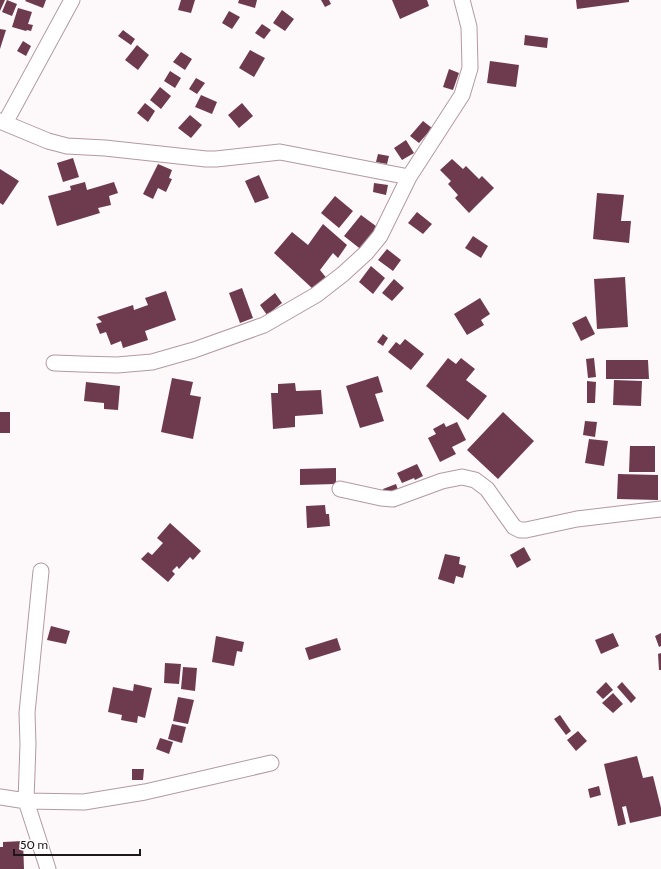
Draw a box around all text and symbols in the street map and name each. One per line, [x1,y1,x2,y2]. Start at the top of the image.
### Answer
scale bar [14,831,140,857]
text: 50 m [20,837,48,852]

